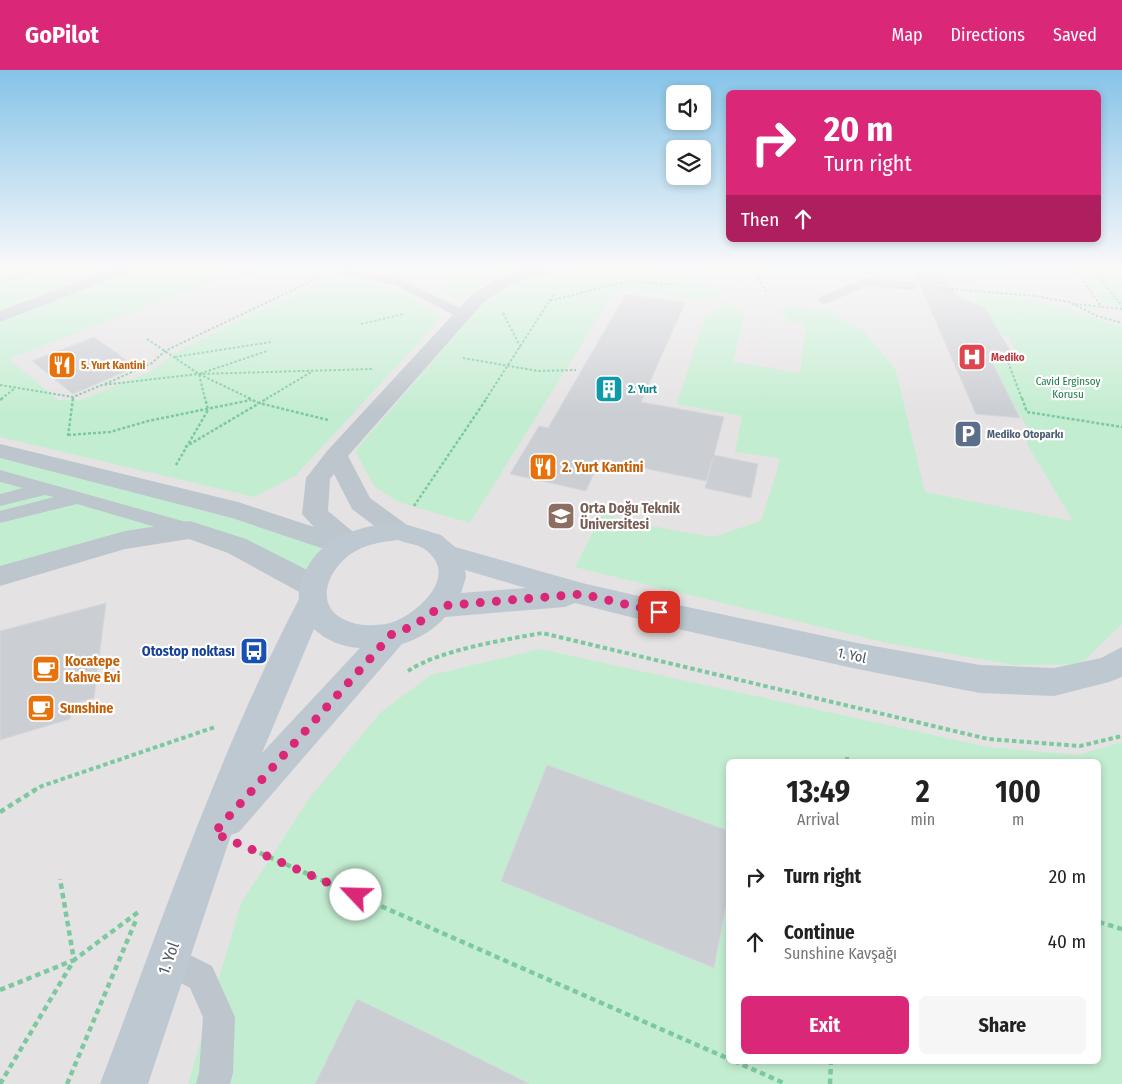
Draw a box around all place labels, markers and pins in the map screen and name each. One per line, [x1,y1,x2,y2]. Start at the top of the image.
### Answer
hospital icon: Mediko [957,342,987,372]
restaurant icon: 5. Yurt Kantini [47,350,77,380]
place label: Mediko [991,351,1025,364]
place label: 5. Yurt Kantini [81,359,145,372]
building icon: 2. Yurt [594,374,624,404]
place label: 2. Yurt [627,383,657,396]
parking icon: Mediko Otoparkı [953,419,983,449]
place label: Mediko Otoparkı [987,428,1063,441]
restaurant icon: 2. Yurt Kantini [528,452,558,482]
place label: 2. Yurt Kantini [561,459,644,476]
place label: Orta Doğu Teknik Üniversitesi [580,500,681,533]
school or university icon: Orta Doğu Teknik Üniversitesi [546,501,576,531]
pin [638,591,680,633]
bus stop icon: Otostop noktası [239,636,269,666]
place label: Otostop noktası [142,643,235,660]
place label: Kocatepe Kahve Evi [65,653,121,686]
cafe icon: Kocatepe Kahve Evi [31,654,61,684]
cafe icon: Sunshine [26,693,56,723]
place label: Sunshine [60,700,113,717]

